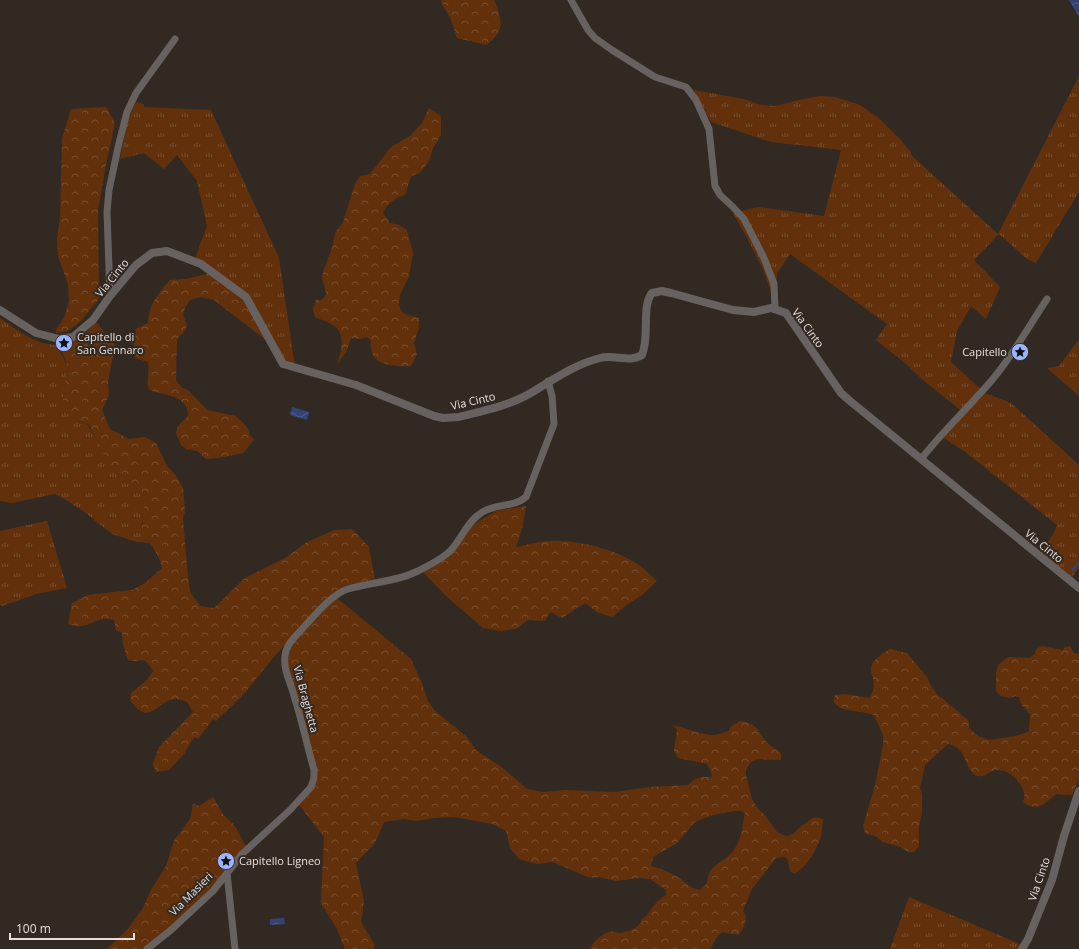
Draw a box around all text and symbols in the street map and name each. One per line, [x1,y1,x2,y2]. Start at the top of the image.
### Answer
street label: Via Cinto [92,255,132,300]
street label: Via Cinto [789,305,828,351]
place label: Capitello di San Gennaro [77,329,144,357]
place icon: Capitello di San Gennaro [54,333,74,353]
place icon: Capitello [1010,342,1030,362]
place label: Capitello [962,344,1007,359]
street label: Via Cinto [449,388,497,413]
street label: Via Cinto [1022,526,1067,566]
street label: Via Braghetta [290,664,323,734]
place icon: Capitello Ligneo [216,851,236,871]
place label: Capitello Ligneo [239,853,321,868]
street label: Via Cinto [1024,855,1053,903]
street label: Via Masieri [166,869,216,919]
scale bar [10,915,134,941]
text: 100 m [16,920,51,937]

